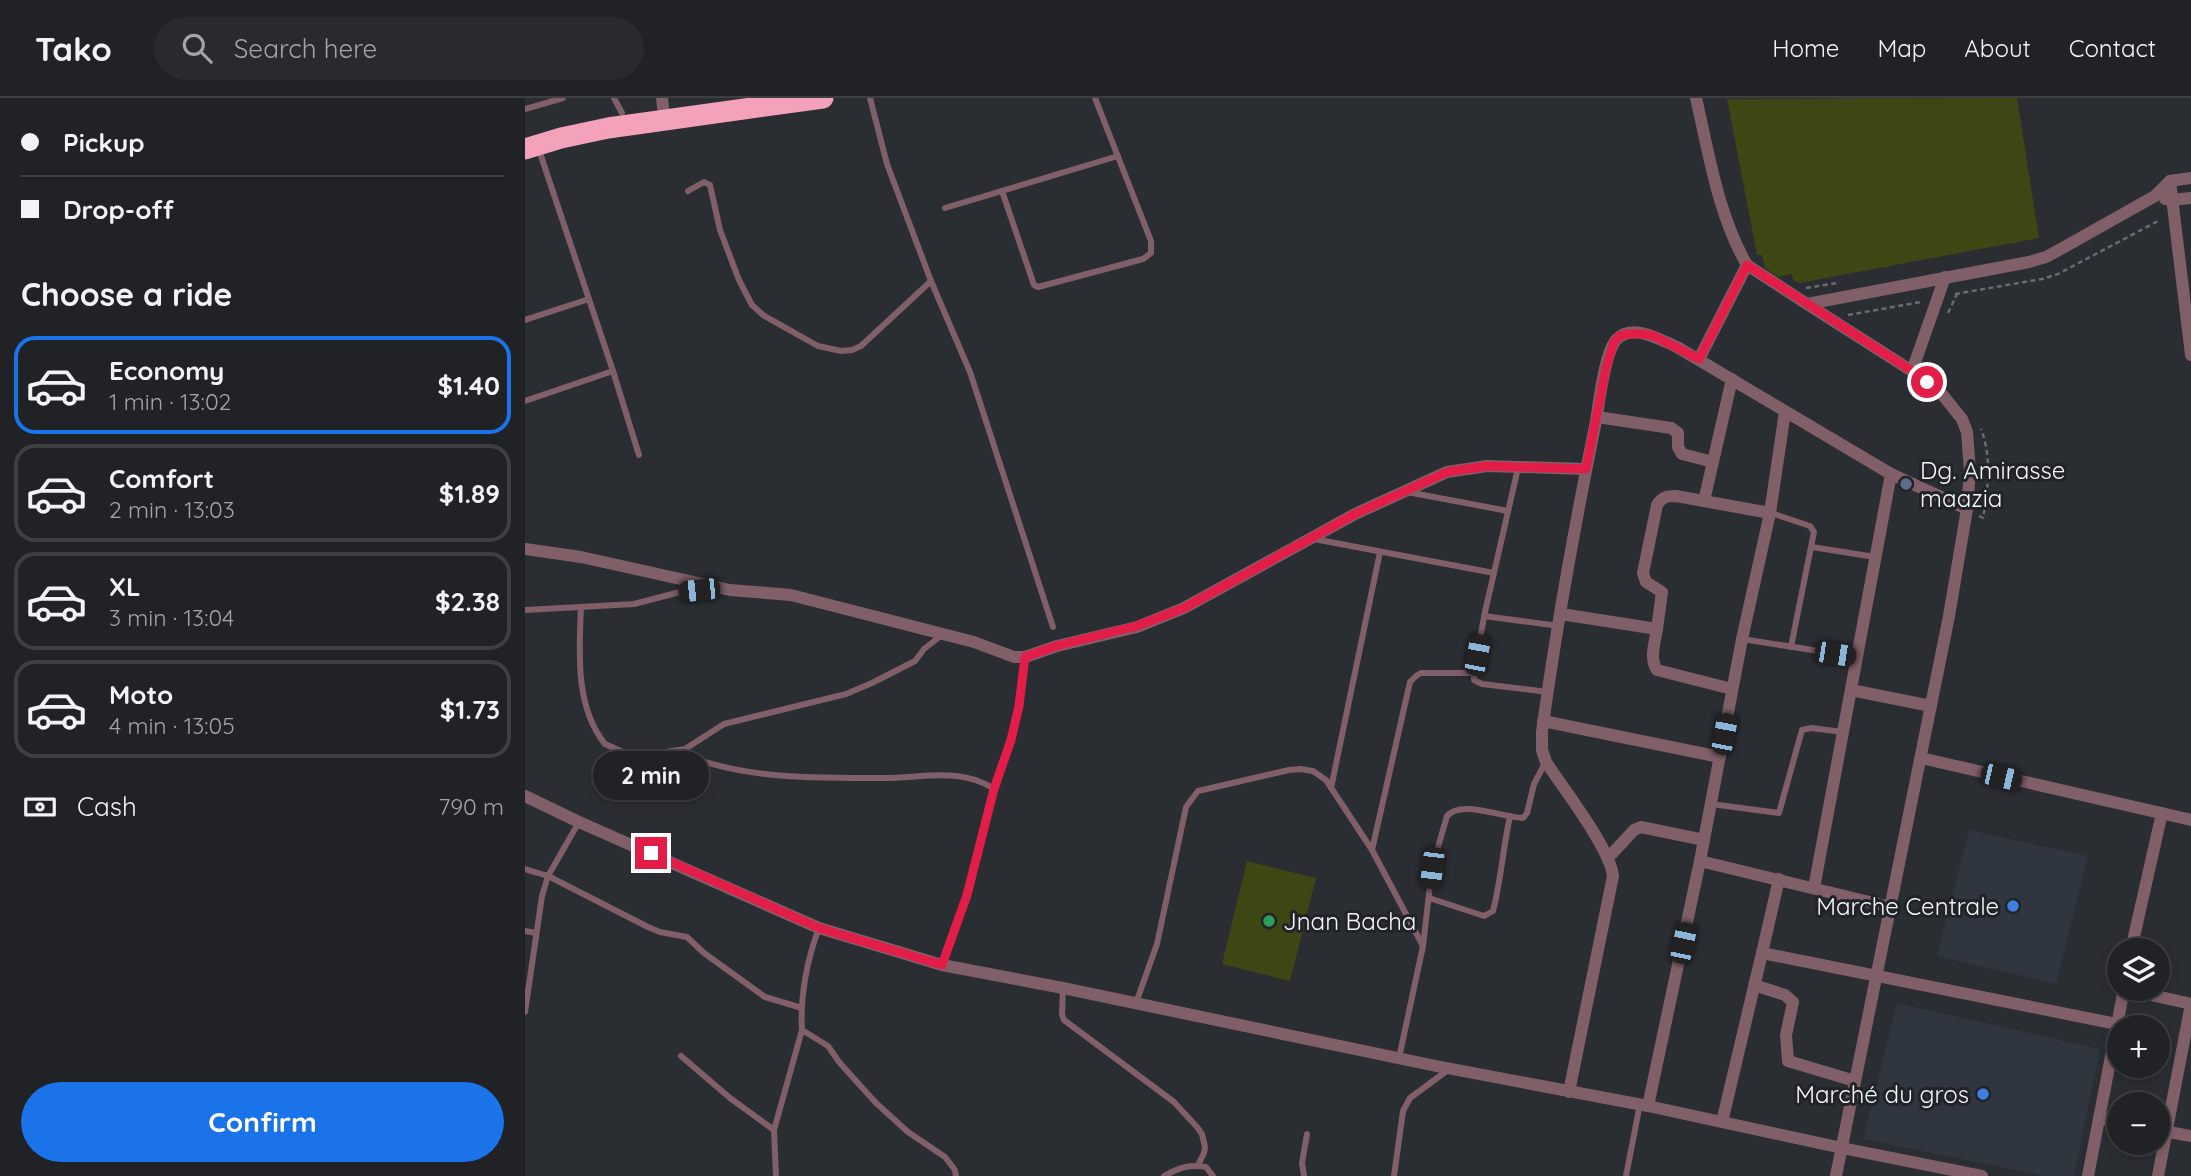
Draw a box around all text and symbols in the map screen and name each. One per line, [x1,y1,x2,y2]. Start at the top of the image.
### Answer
search box [154,17,644,80]
text: Tako [35,28,112,69]
icon: search [178,29,216,67]
text: Search here [234,32,377,65]
text: Home [1772,33,1839,63]
text: Map [1877,33,1926,63]
text: About [1964,33,2031,63]
text: Contact [2069,33,2156,63]
text: Pickup [63,126,145,159]
text: Drop-off [63,193,174,226]
text: Choose a ride [21,274,233,314]
icon: car [25,354,88,417]
text: Economy [109,354,224,387]
route start [1911,366,1943,398]
text: $1.40 [437,369,500,402]
text: 1 min · 13:02 [109,387,231,416]
place label: Dg. Amirasse maazia [1920,455,2065,513]
icon: car [25,462,88,525]
text: Comfort [109,462,214,495]
marker: Dg. Amirasse maazia [1898,476,1914,492]
text: $1.89 [439,477,500,510]
text: 2 min · 13:03 [109,495,235,524]
icon: car [25,570,88,633]
text: XL [109,570,141,603]
car [678,577,721,603]
text: $2.38 [435,585,500,618]
text: 3 min · 13:04 [109,603,234,632]
car [1463,632,1492,678]
car [1813,640,1858,668]
icon: car [25,678,88,741]
text: Moto [109,678,173,711]
text: $1.73 [440,693,500,726]
text: 4 min · 13:05 [109,711,235,740]
car [1710,711,1739,757]
callout: 2 min [593,752,709,800]
text: 2 min [621,761,681,790]
car [1979,762,2024,792]
icon: cash [21,788,59,826]
text: Cash [77,790,137,823]
text: 790 m [438,792,504,821]
route end [635,837,667,869]
car [1420,846,1445,890]
place label: Marche Centrale [1816,891,1999,921]
marker: Marche Centrale [2005,898,2021,914]
place label: Jnan Bacha [1283,906,1416,936]
marker: Jnan Bacha [1261,913,1277,929]
car [1669,920,1698,966]
map controls [2107,938,2170,1155]
button: layers [2107,938,2170,1001]
button: + [2107,1015,2170,1078]
place label: Marché du gros [1795,1079,1969,1109]
button: Confirm [21,1082,504,1162]
marker: Marché du gros [1975,1086,1991,1102]
button: − [2107,1092,2170,1155]

